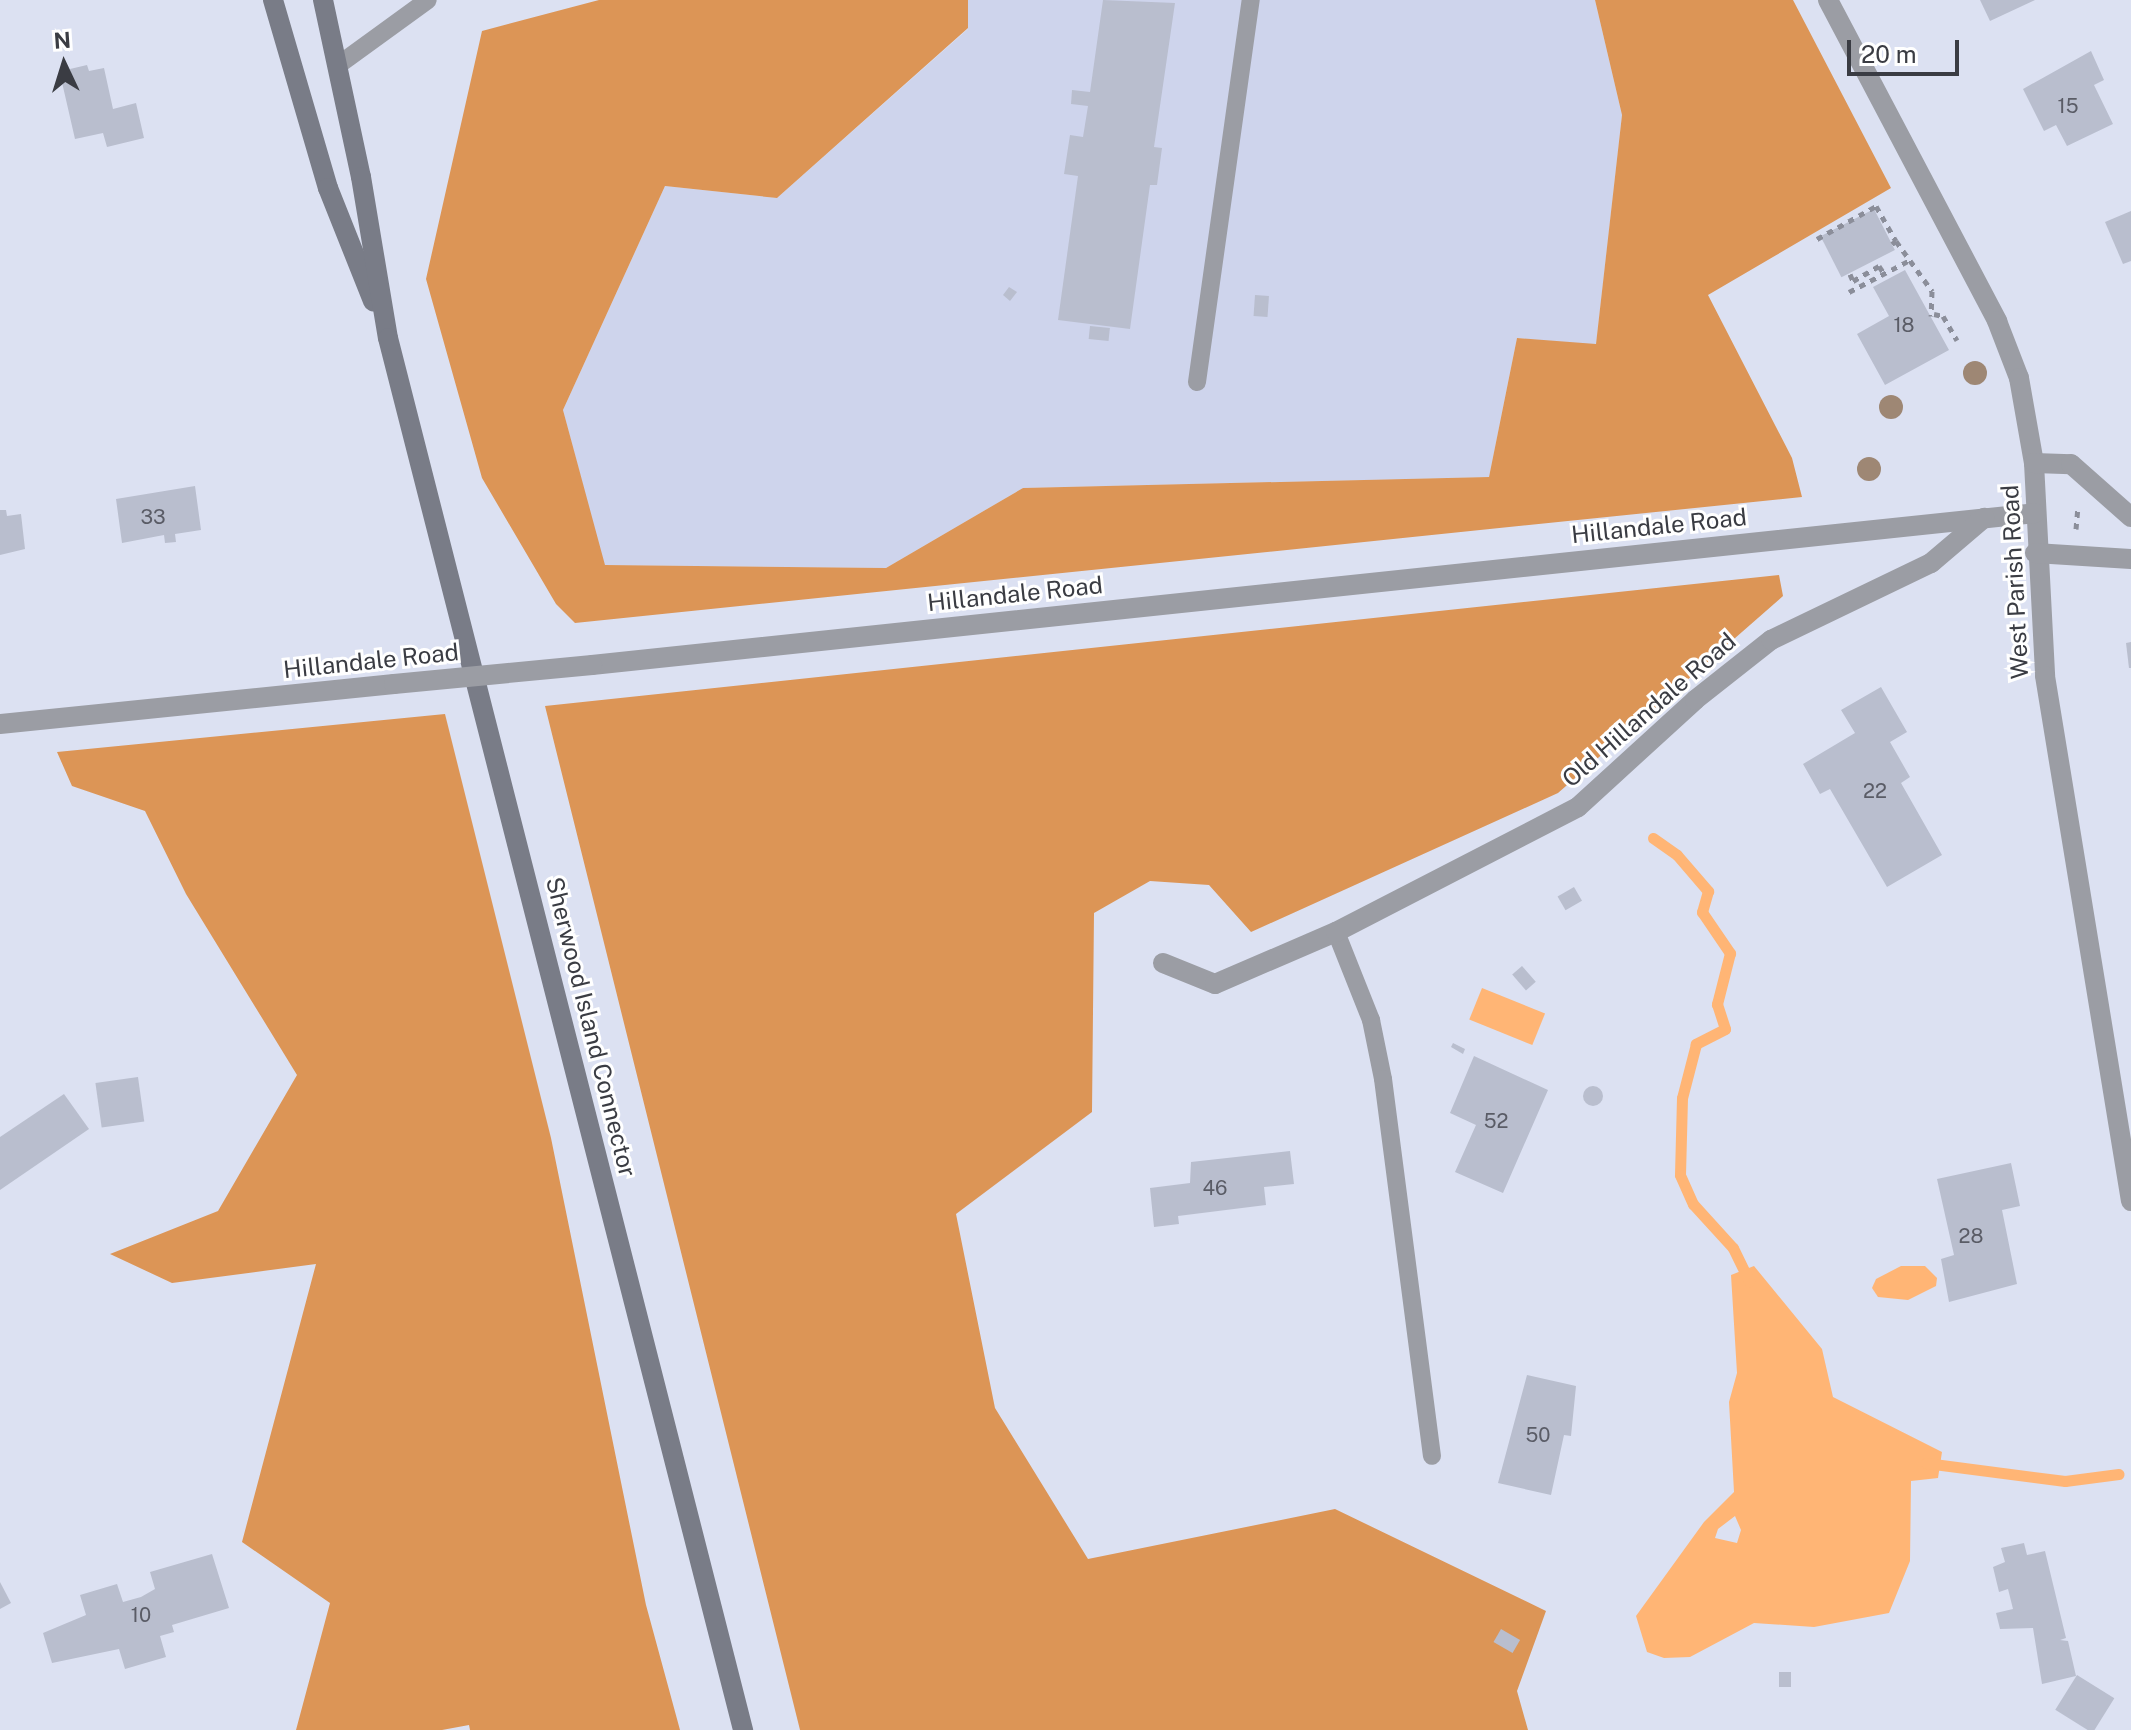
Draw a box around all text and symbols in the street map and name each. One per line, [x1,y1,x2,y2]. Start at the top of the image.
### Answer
north arrow [24,24,104,104]
scale bar [1851,24,1963,74]
text: N [53,26,72,54]
text: 20 m [1861,40,1917,68]
house number: 15 [2058,94,2078,118]
house number: 18 [1893,313,1915,337]
street label: West Parish Road [1996,484,2034,680]
street label: Hillandale Road [1570,502,1748,550]
house number: 33 [140,505,166,529]
street label: Hillandale Road [926,570,1104,618]
street label: Old Hillandale Road [1556,627,1742,793]
street label: Hillandale Road [282,637,460,685]
house number: 22 [1863,779,1887,803]
street label: Sherwood Island Connector [540,874,642,1180]
house number: 52 [1484,1109,1508,1133]
house number: 46 [1202,1176,1228,1200]
house number: 28 [1959,1224,1983,1248]
house number: 50 [1525,1423,1551,1447]
house number: 10 [131,1603,151,1627]

